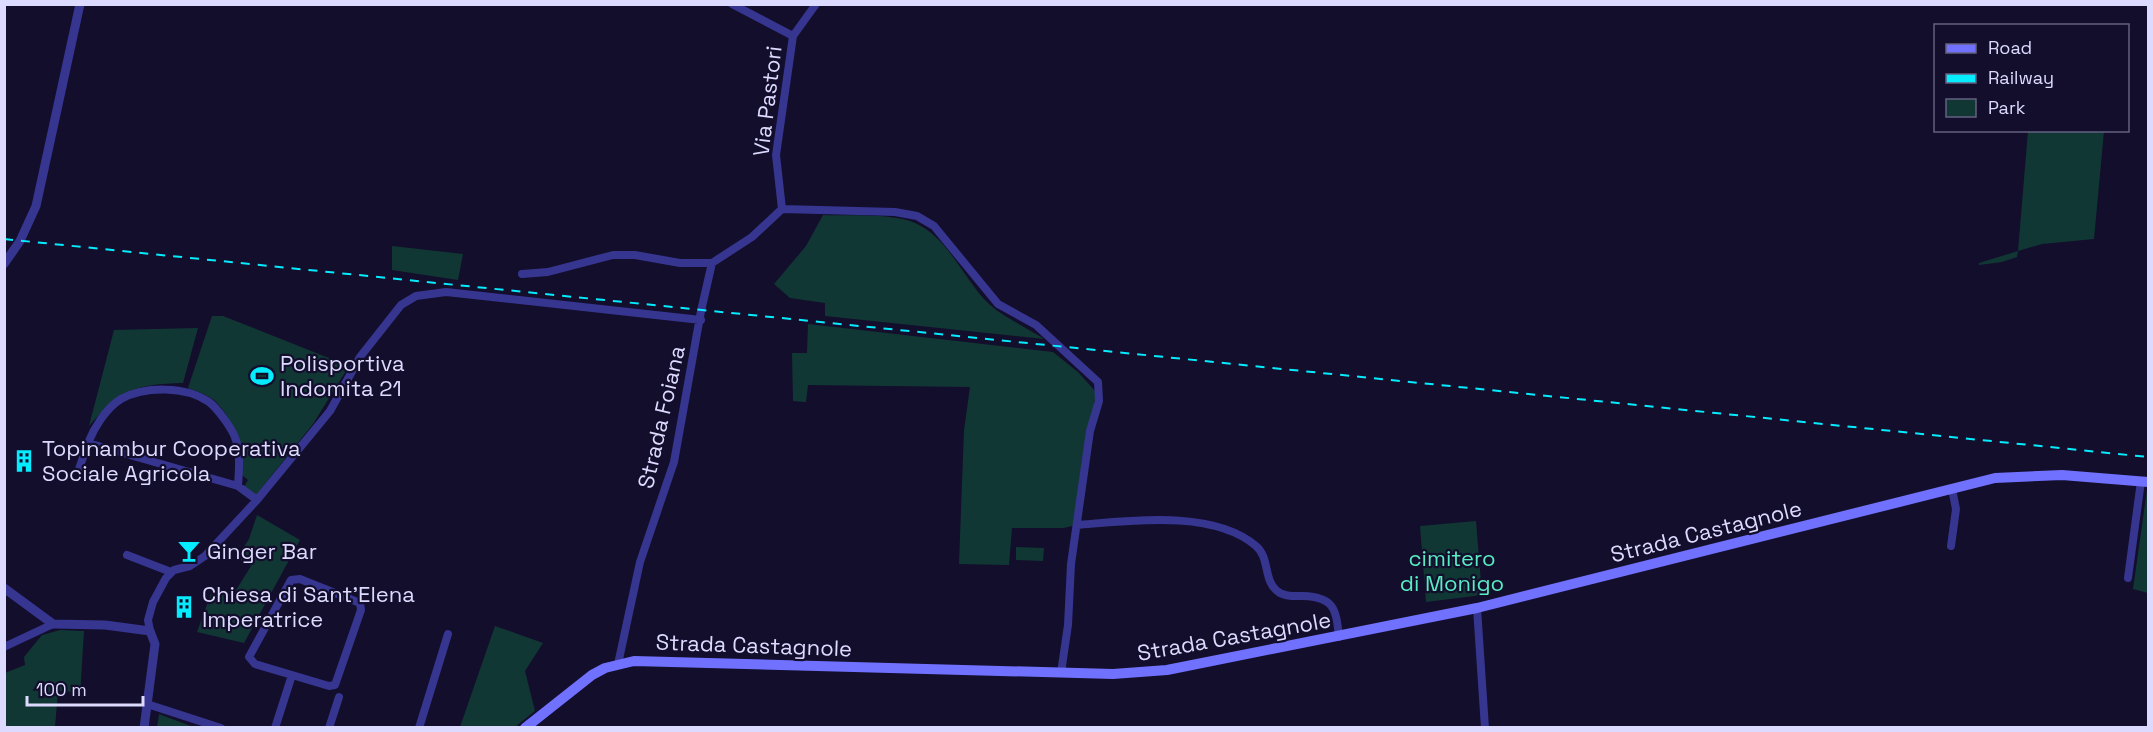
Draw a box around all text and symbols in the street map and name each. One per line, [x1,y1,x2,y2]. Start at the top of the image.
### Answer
legend [1934,24,2129,132]
text: Road [1988,36,2032,59]
street label: Via Pastori [746,44,788,158]
text: Railway [1988,66,2054,89]
text: Park [1988,96,2026,119]
street label: Strada Foiana [631,342,691,491]
place label: Polisportiva Indomita 21 [280,349,405,402]
sports icon: Polisportiva Indomita 21 [249,363,275,389]
place label: Topinambur Cooperativa Sociale Agricola [42,434,301,487]
building icon: Topinambur Cooperativa Sociale Agricola [11,448,37,474]
street label: Strada Castagnole [1607,494,1805,568]
place label: Ginger Bar [207,537,317,565]
bar icon: Ginger Bar [176,538,202,564]
park label: cimitero di Monigo [1400,544,1504,597]
place label: Chiesa di Sant'Elena Imperatrice [202,580,415,633]
building icon: Chiesa di Sant'Elena Imperatrice [171,594,197,620]
street label: Strada Castagnole [1135,605,1333,667]
street label: Strada Castagnole [655,628,853,662]
scale bar [27,669,142,707]
text: 100 m [36,678,87,701]

